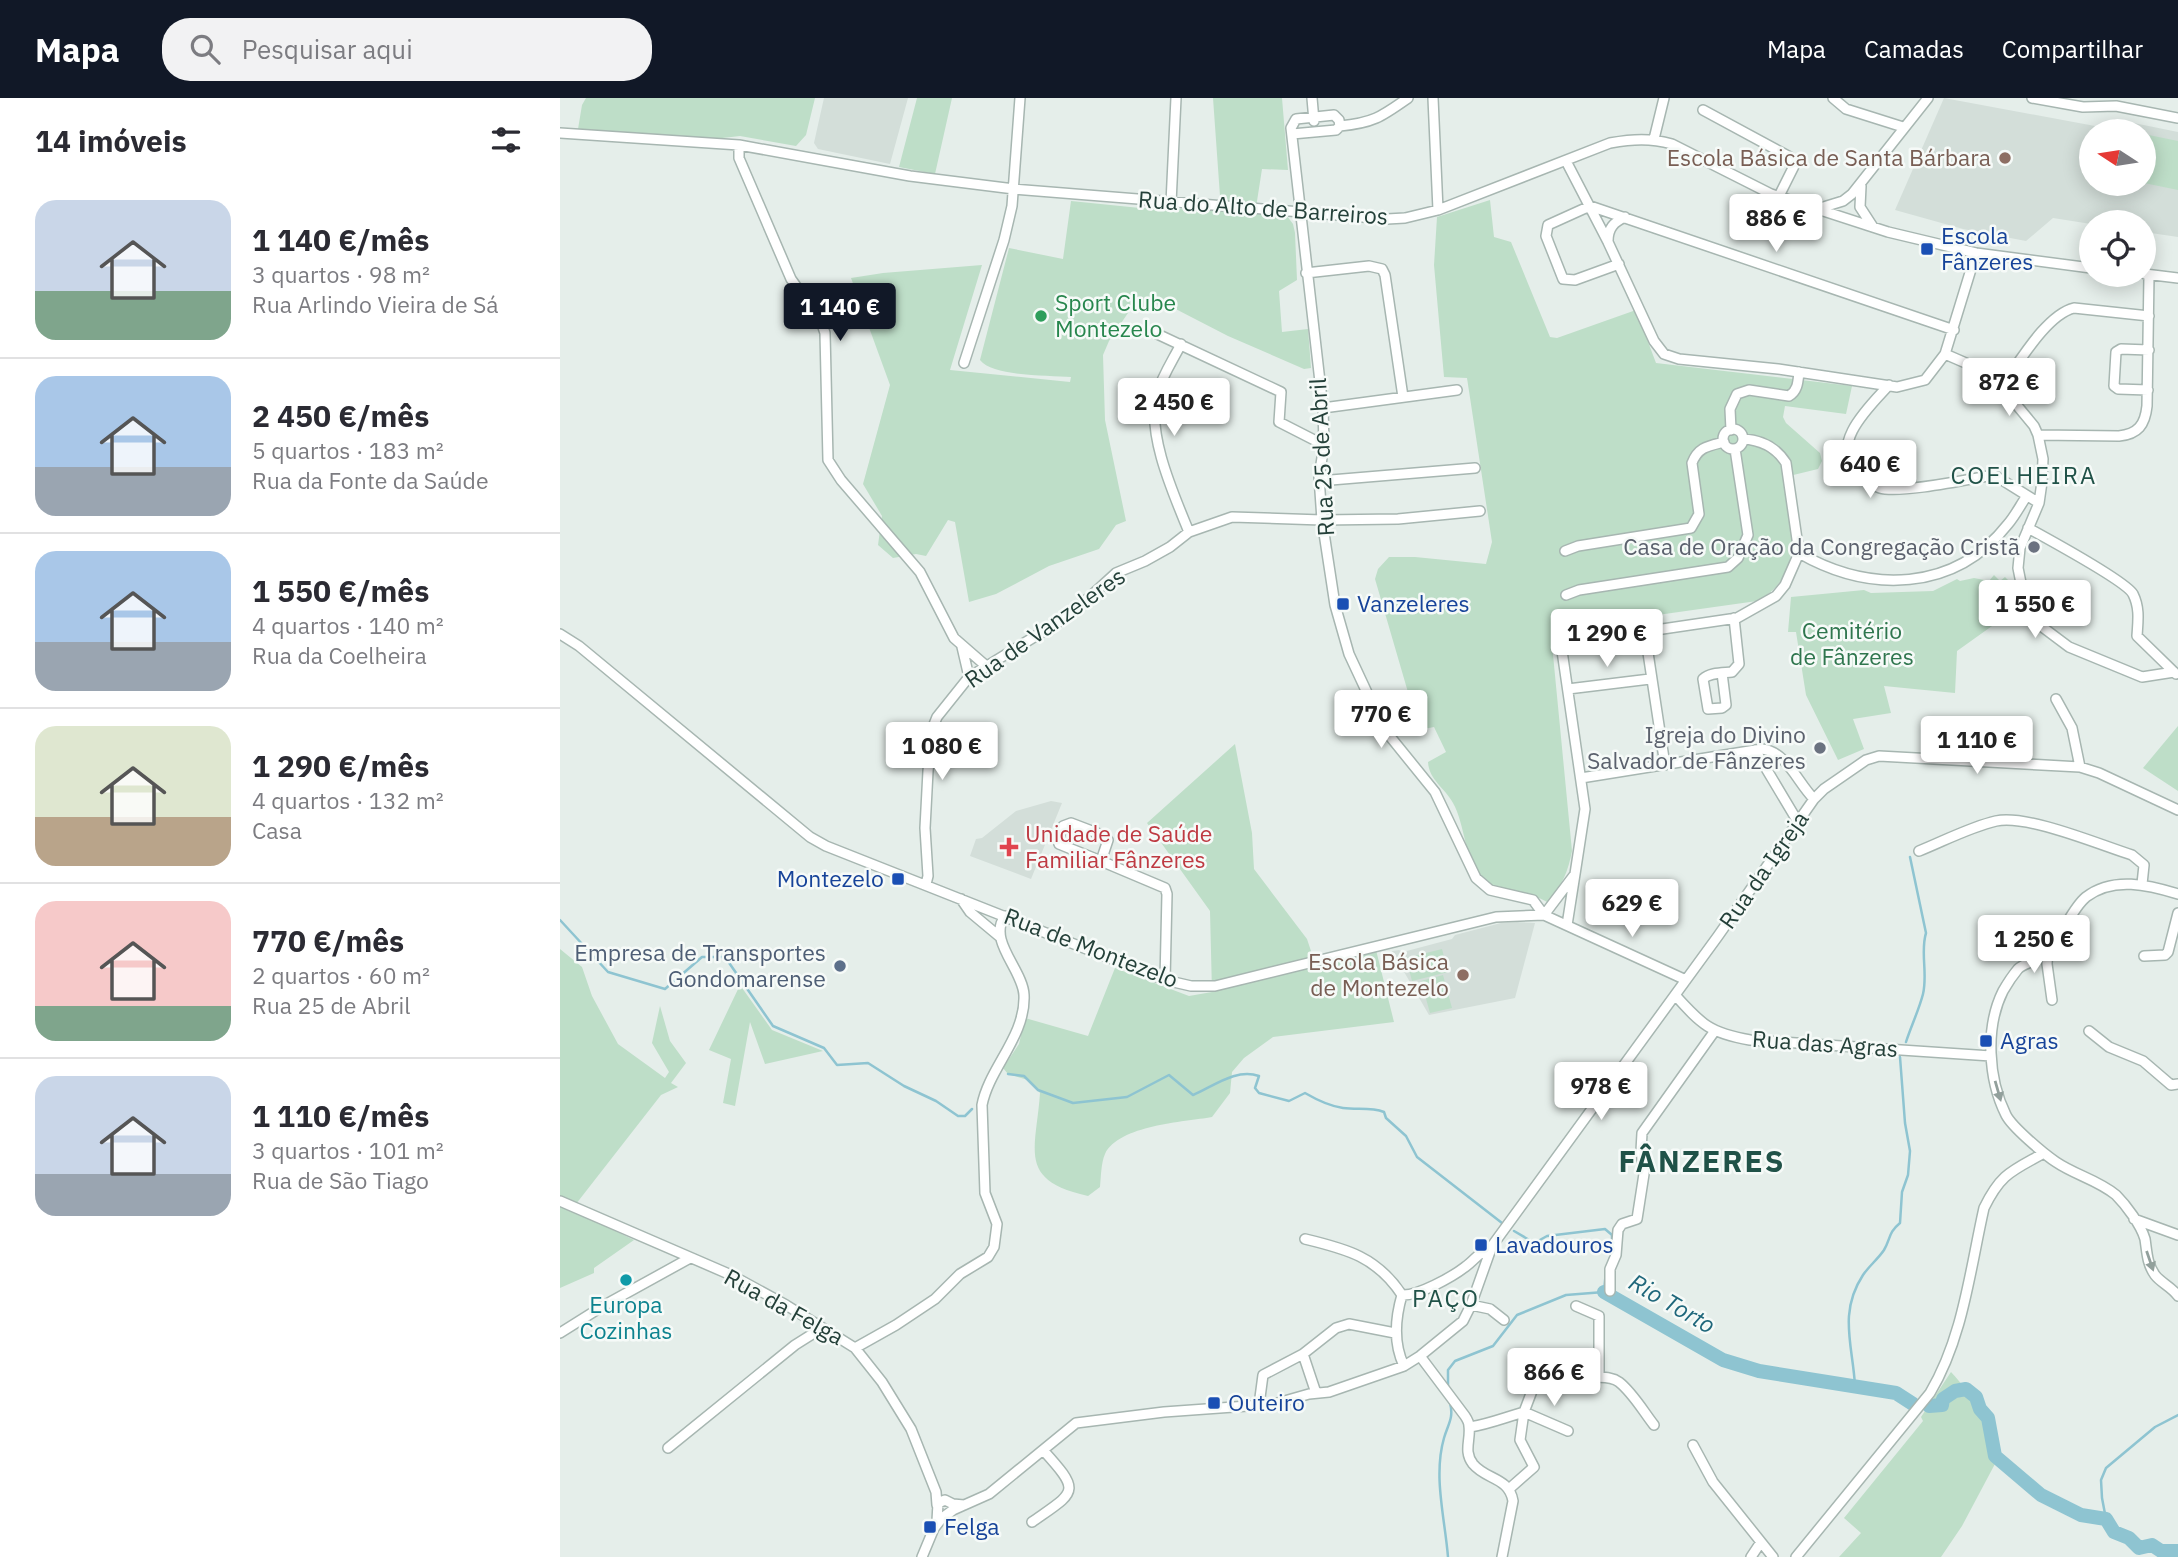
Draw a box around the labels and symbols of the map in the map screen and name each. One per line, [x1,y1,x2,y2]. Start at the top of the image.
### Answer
north arrow [2079,119,2156,196]
place label: Escola Básica de Santa Bárbara [1667,142,1991,172]
marker: Escola Básica de Santa Bárbara [1997,150,2013,166]
street label: Rua do Alto de Barreiros [1137,183,1389,231]
pin: 886 € [1727,194,1825,254]
place label: Escola Fânzeres [1941,220,2034,276]
marker: Escola Fânzeres [1919,241,1935,257]
pin: 1 140 € [775,284,905,343]
place label: Sport Clube Montezelo [1055,287,1176,343]
marker: Sport Clube Montezelo [1033,308,1049,324]
pin: 872 € [1960,358,2058,418]
street label: Rua 25 de Abril [1302,377,1340,537]
pin: 2 450 € [1109,378,1239,438]
pin: 640 € [1821,440,1919,500]
district label: COELHEIRA [1951,459,2097,491]
place label: Casa de Oração da Congregação Cristã [1623,531,2020,561]
marker: Casa de Oração da Congregação Cristã [2026,539,2042,555]
street label: Rua de Vanzeleres [958,560,1131,694]
pin: 1 550 € [1970,580,2100,640]
place label: Vanzeleres [1357,588,1470,618]
marker: Vanzeleres [1335,596,1351,612]
pin: 1 290 € [1542,610,1672,669]
park label: Cemitério de Fânzeres [1790,615,1914,671]
pin: 770 € [1332,690,1430,750]
pin: 1 110 € [1912,716,2042,776]
place label: Igreja do Divino Salvador de Fânzeres [1587,719,1806,775]
pin: 1 080 € [877,722,1007,782]
marker: Igreja do Divino Salvador de Fânzeres [1812,740,1828,756]
street label: Rua da Igreja [1712,805,1815,934]
place label: Unidade de Saúde Familiar Fânzeres [1025,818,1213,874]
marker: Unidade de Saúde Familiar Fânzeres [999,837,1019,857]
place label: Montezelo [777,863,884,893]
marker: Montezelo [890,871,906,887]
pin: 629 € [1583,880,1681,939]
street label: Rua de Montezelo [1000,900,1183,994]
pin: 1 250 € [1969,916,2099,975]
place label: Empresa de Transportes Gondomarense [574,937,826,993]
place label: Escola Básica de Montezelo [1308,946,1449,1002]
marker: Empresa de Transportes Gondomarense [832,958,848,974]
marker: Escola Básica de Montezelo [1455,967,1471,983]
street label: Rua das Agras [1751,1023,1899,1063]
place label: Agras [2000,1025,2059,1055]
marker: Agras [1978,1033,1994,1049]
pin: 978 € [1552,1062,1650,1122]
one-way arrow [1994,1081,2004,1102]
district label: FÂNZERES [1619,1141,1785,1180]
place label: Lavadouros [1495,1229,1614,1259]
marker: Lavadouros [1473,1237,1489,1253]
one-way arrow [2145,1250,2156,1271]
street label: Rua da Felga [719,1261,850,1351]
water label: Rio Torto [1623,1266,1722,1341]
marker: Europa Cozinhas [618,1272,634,1288]
district label: PAÇO [1412,1282,1480,1314]
place label: Europa Cozinhas [579,1289,673,1345]
pin: 866 € [1505,1348,1603,1408]
place label: Outeiro [1228,1387,1305,1417]
marker: Outeiro [1206,1395,1222,1411]
place label: Felga [944,1511,1000,1541]
marker: Felga [922,1519,938,1535]

